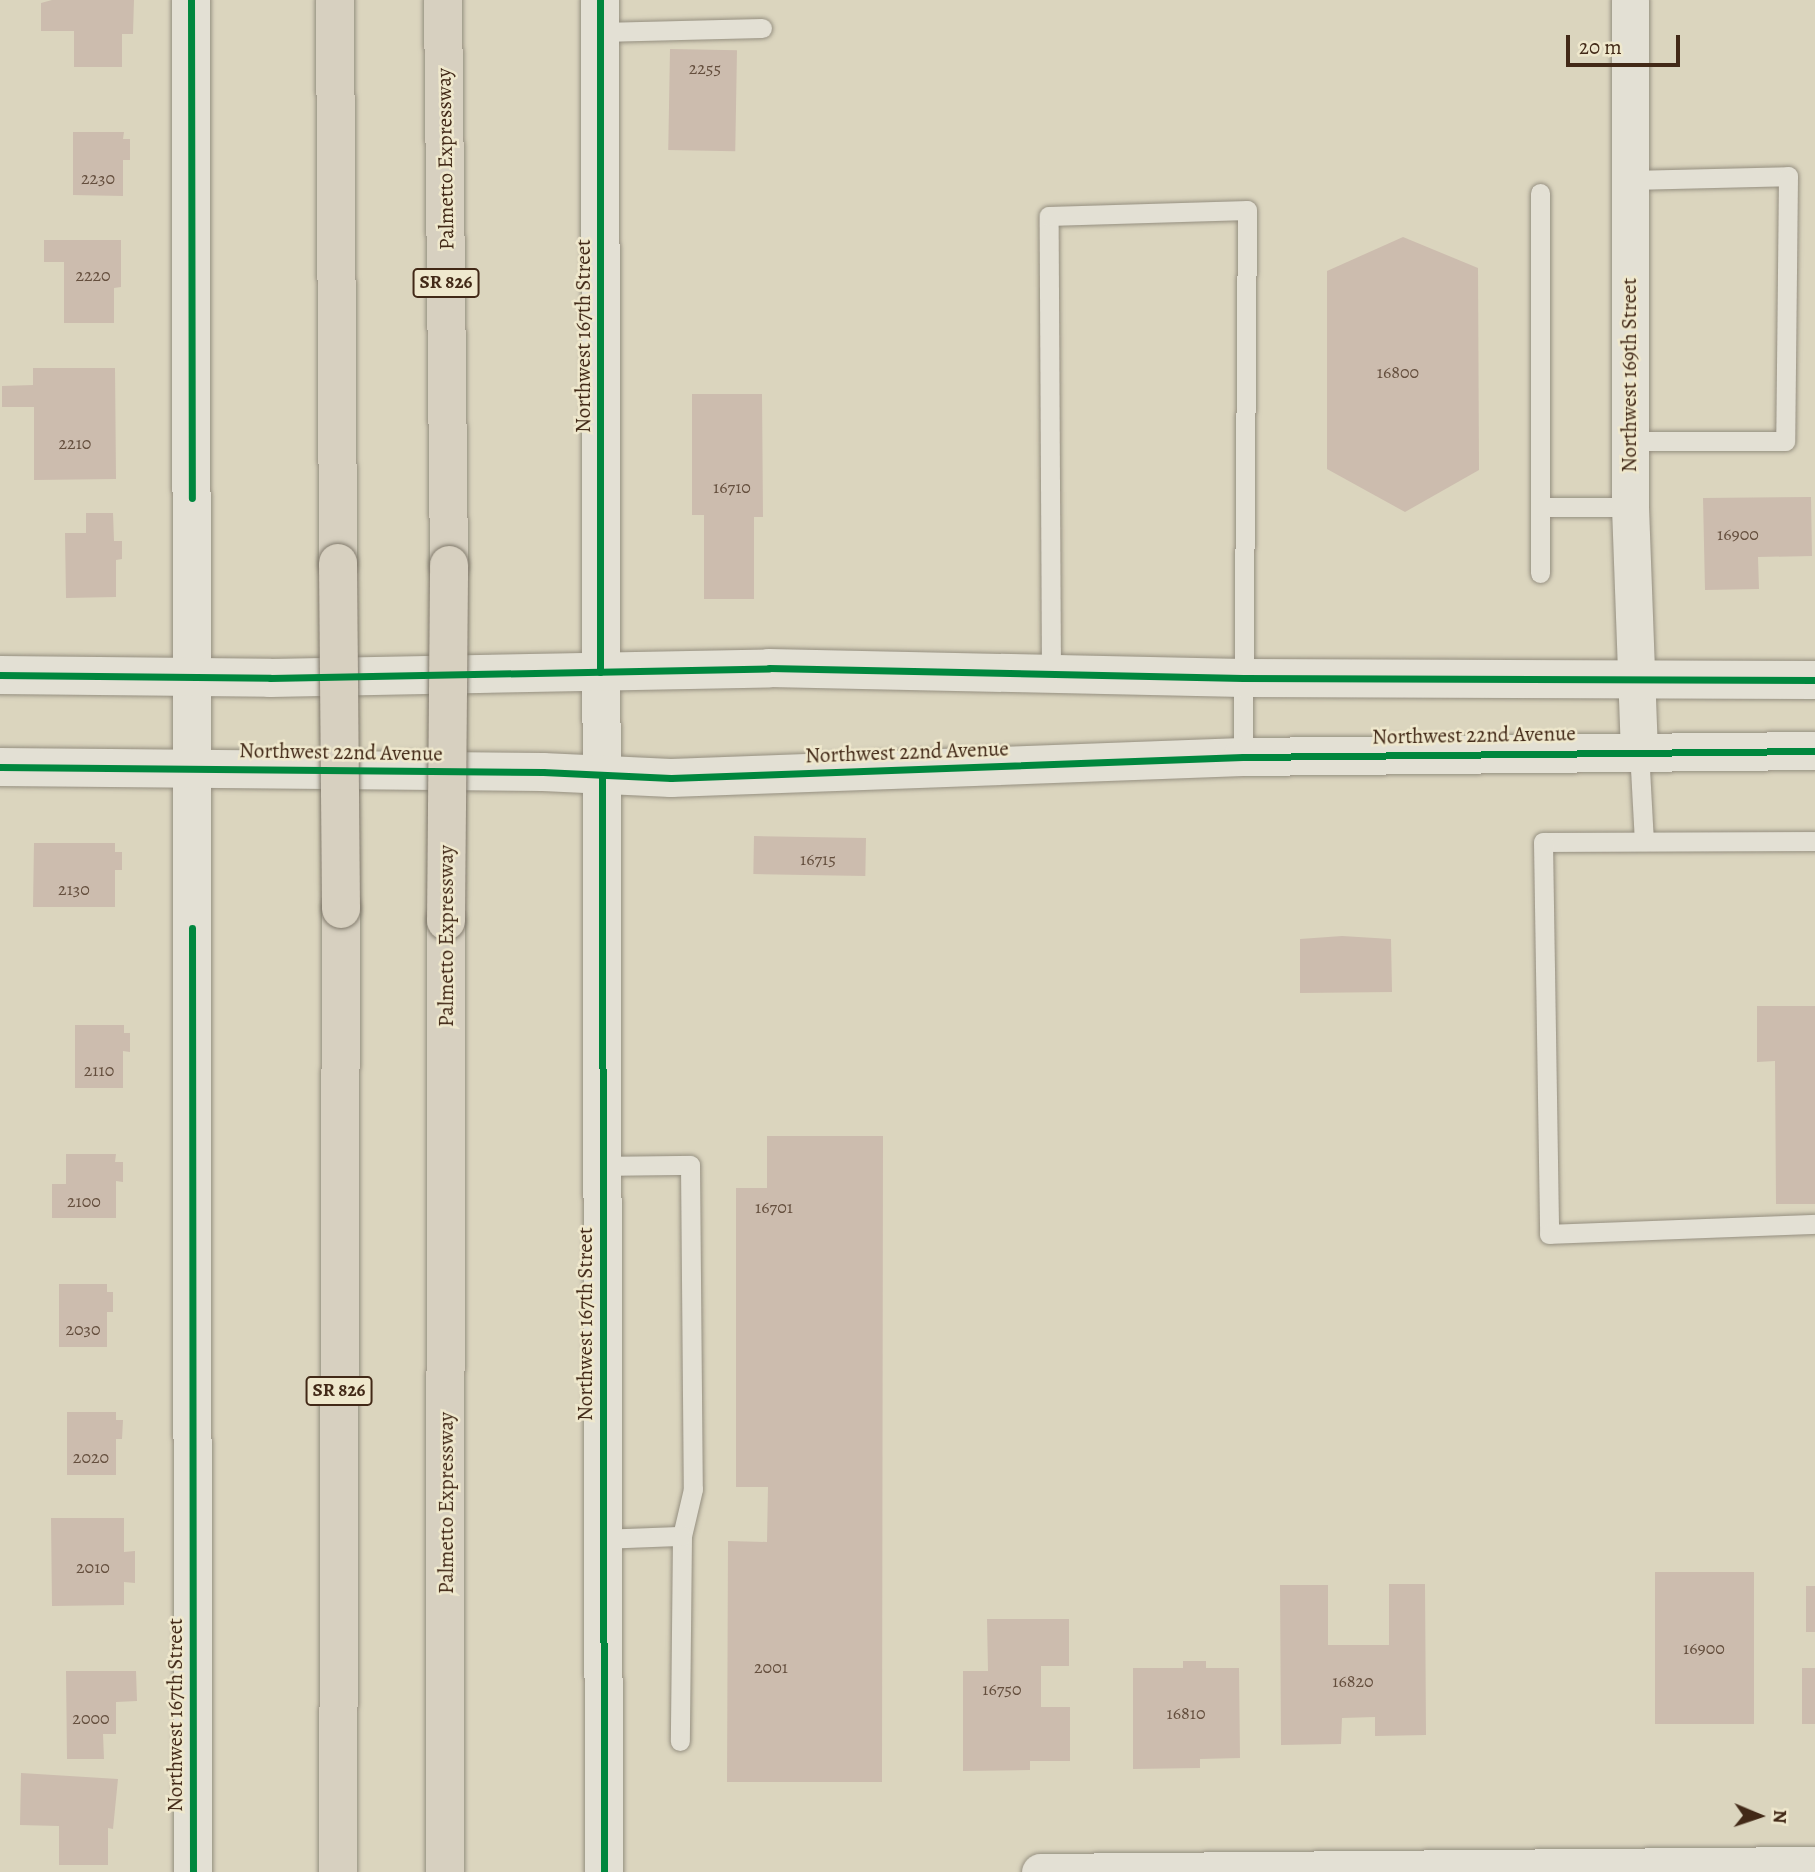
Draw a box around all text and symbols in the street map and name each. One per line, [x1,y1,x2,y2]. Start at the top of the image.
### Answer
scale bar [1570,21,1684,65]
text: 20 m [1579,33,1622,61]
house number: 2255 [689,57,721,79]
street label: Palmetto Expressway [431,68,459,250]
house number: 2230 [81,167,115,189]
street label: Northwest 167th Street [570,239,596,433]
house number: 2220 [75,264,111,286]
road number: SR 826 [411,268,481,298]
street label: Northwest 169th Street [1616,278,1642,472]
house number: 16800 [1377,361,1419,383]
house number: 2210 [59,432,91,454]
house number: 16710 [713,476,751,498]
house number: 16900 [1717,523,1759,545]
street label: Northwest 22nd Avenue [1372,721,1576,749]
street label: Northwest 22nd Avenue [805,736,1009,768]
street label: Northwest 22nd Avenue [239,738,443,766]
street label: Palmetto Expressway [433,845,459,1027]
house number: 16715 [800,848,836,870]
house number: 2130 [58,878,90,900]
house number: 2110 [84,1059,114,1081]
house number: 2100 [67,1190,101,1212]
house number: 16701 [755,1196,793,1218]
street label: Northwest 167th Street [572,1227,598,1421]
house number: 2030 [65,1318,101,1340]
road number: SR 826 [304,1376,374,1406]
street label: Palmetto Expressway [433,1412,459,1594]
house number: 2020 [73,1446,109,1468]
house number: 2010 [76,1556,110,1578]
street label: Northwest 167th Street [162,1618,188,1812]
house number: 16900 [1683,1637,1725,1659]
house number: 2001 [754,1656,788,1678]
house number: 16820 [1332,1670,1374,1692]
house number: 16750 [982,1678,1022,1700]
house number: 16810 [1167,1702,1205,1724]
house number: 2000 [72,1707,110,1729]
north arrow [1724,1781,1794,1851]
text: N [1767,1809,1793,1824]

